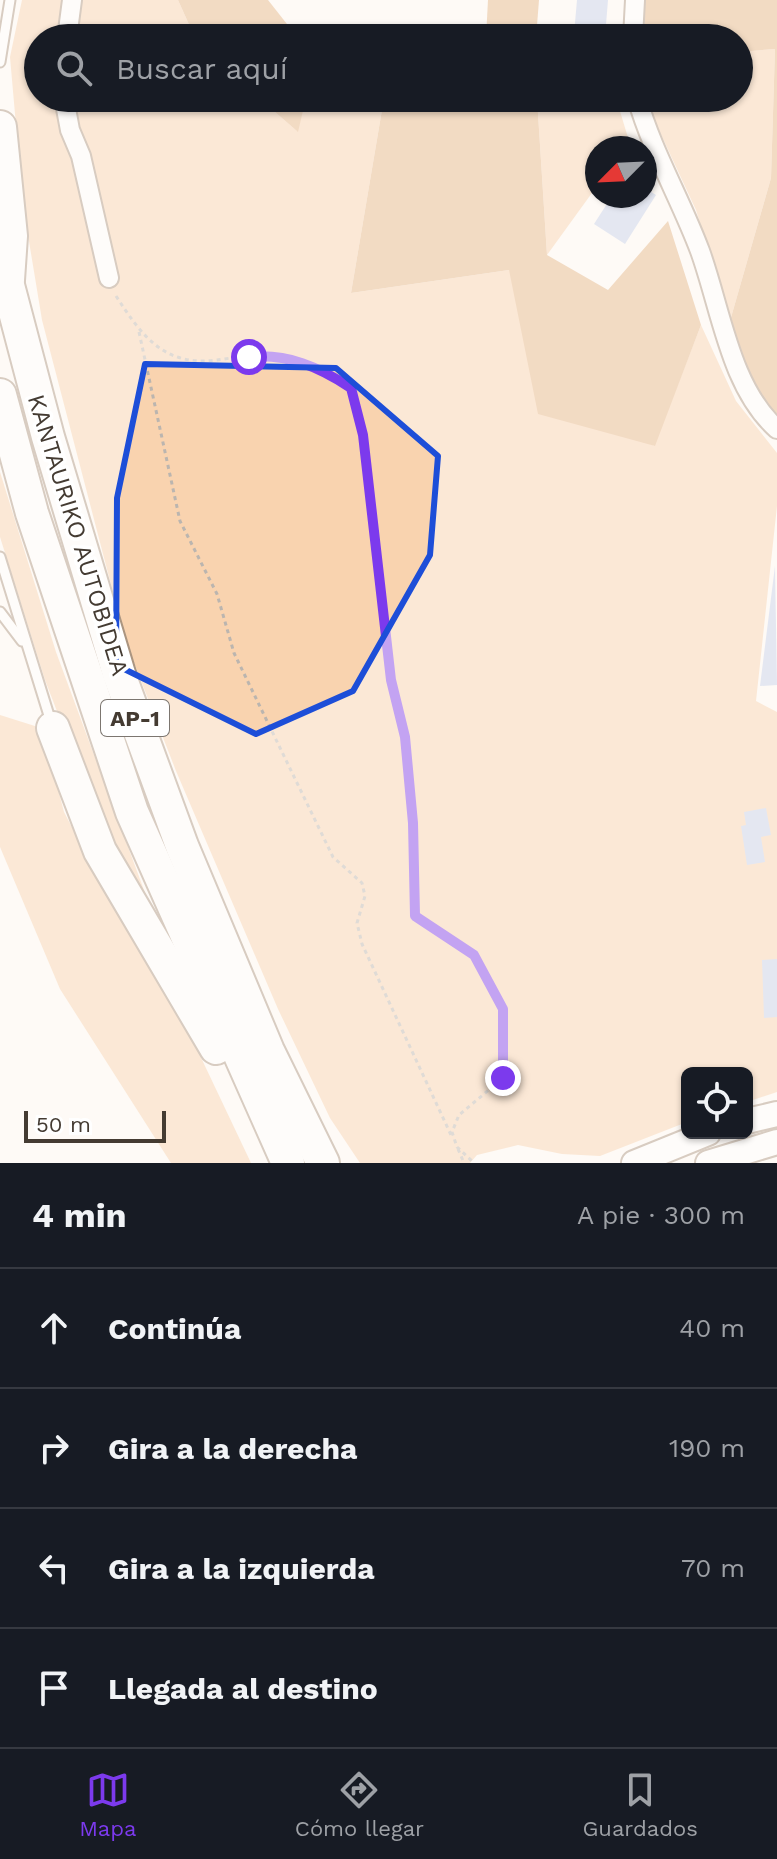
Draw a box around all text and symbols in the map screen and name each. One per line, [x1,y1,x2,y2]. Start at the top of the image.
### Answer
search box [24,24,753,112]
icon: search [52,46,96,90]
text: Buscar aquí [116,51,288,86]
north arrow [585,136,657,208]
route start [231,339,267,375]
street label: KANTAURIKO AUTOBIDEA [22,391,134,679]
road number: AP-1 [101,700,169,736]
route end [485,1060,521,1096]
map controls [681,1067,753,1139]
button: locate [681,1067,753,1139]
scale bar [24,1107,166,1143]
text: 50 m [36,1112,91,1137]
text: 4 min [32,1195,127,1235]
text: A pie · 300 m [577,1200,745,1230]
icon: ahead [32,1306,76,1350]
text: Continúa [108,1311,241,1346]
text: 40 m [679,1313,745,1343]
icon: right [32,1426,76,1470]
text: Gira a la derecha [108,1431,357,1466]
text: 190 m [669,1433,745,1463]
icon: left [32,1546,76,1590]
text: Gira a la izquierda [108,1551,375,1586]
text: 70 m [681,1553,745,1583]
icon: arrive [32,1666,76,1710]
text: Llegada al destino [108,1671,378,1706]
tab: Mapa [79,1768,137,1841]
tab: Cómo llegar [295,1768,424,1841]
tab: Guardados [582,1768,698,1841]

